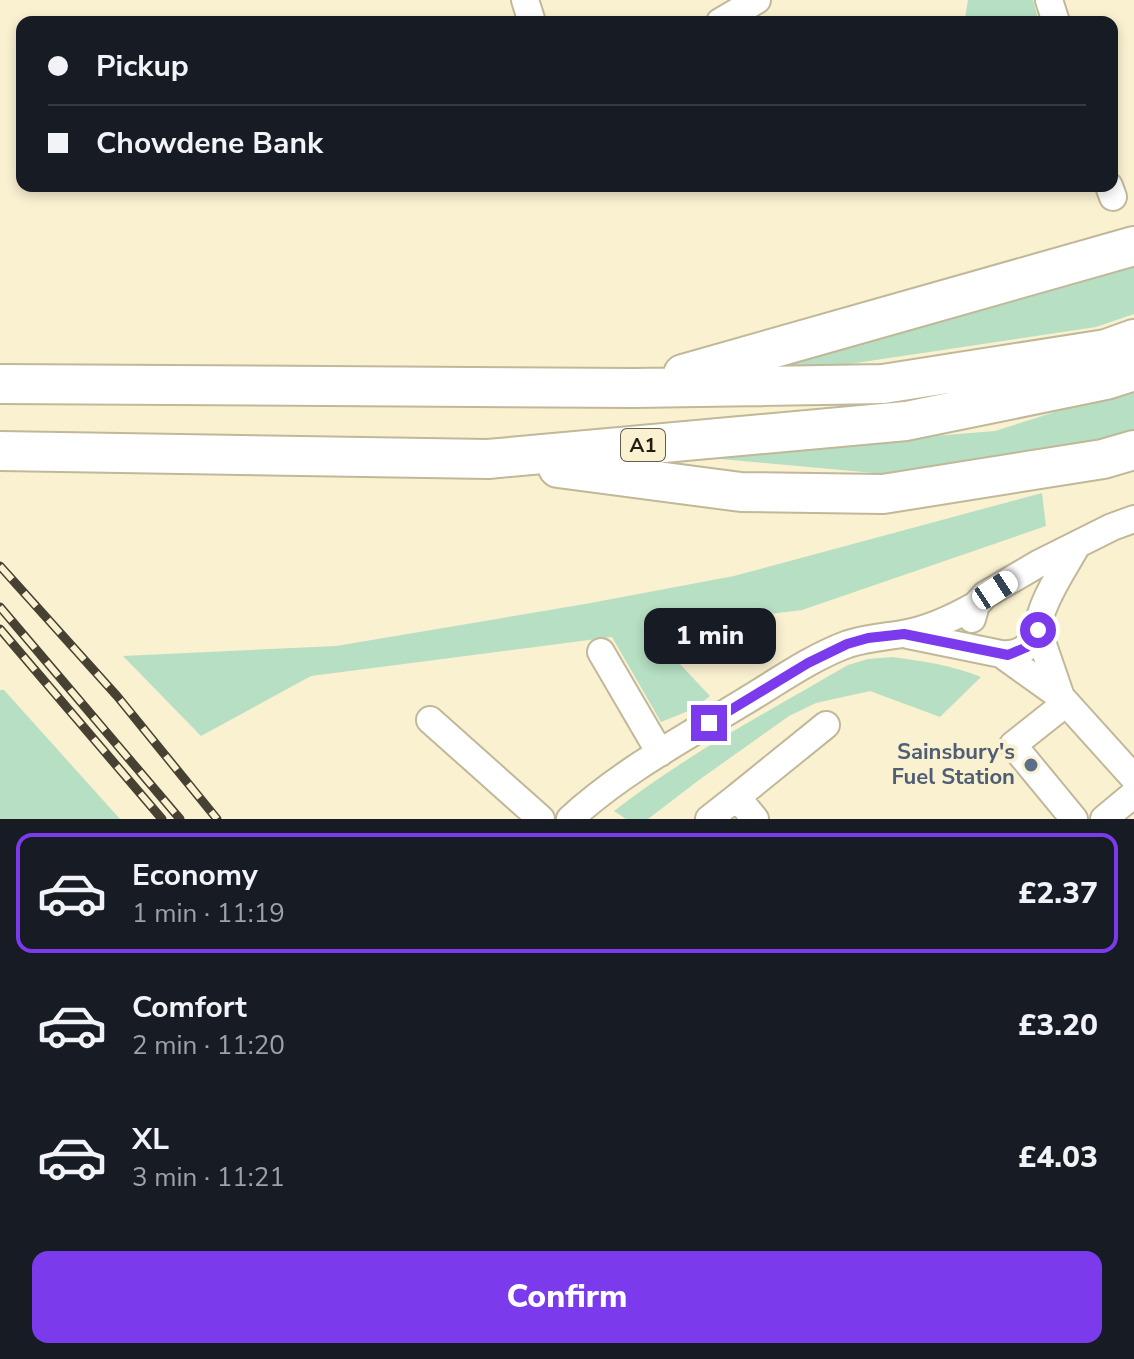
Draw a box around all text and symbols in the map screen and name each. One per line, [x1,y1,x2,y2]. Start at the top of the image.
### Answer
text: Pickup [96,46,189,87]
text: Chowdene Bank [96,123,323,164]
road number: A1 [621,429,665,461]
car [968,567,1022,613]
callout: 1 min [643,607,775,663]
route start [1020,612,1056,648]
text: 1 min [676,618,744,653]
route end [691,705,727,741]
place label: Sainsbury's Fuel Station [891,737,1015,792]
marker: Sainsbury's Fuel Station [1022,756,1040,774]
text: Economy [132,855,258,896]
icon: car [36,857,108,929]
text: £2.37 [1018,873,1098,914]
text: 1 min · 11:19 [132,896,285,931]
text: Comfort [132,987,247,1028]
icon: car [36,989,108,1061]
text: £3.20 [1018,1005,1098,1046]
text: 2 min · 11:20 [132,1028,285,1063]
text: XL [132,1119,169,1160]
icon: car [36,1121,108,1193]
text: £4.03 [1018,1137,1098,1178]
text: 3 min · 11:21 [132,1160,285,1195]
button: Confirm [32,1251,1102,1343]

